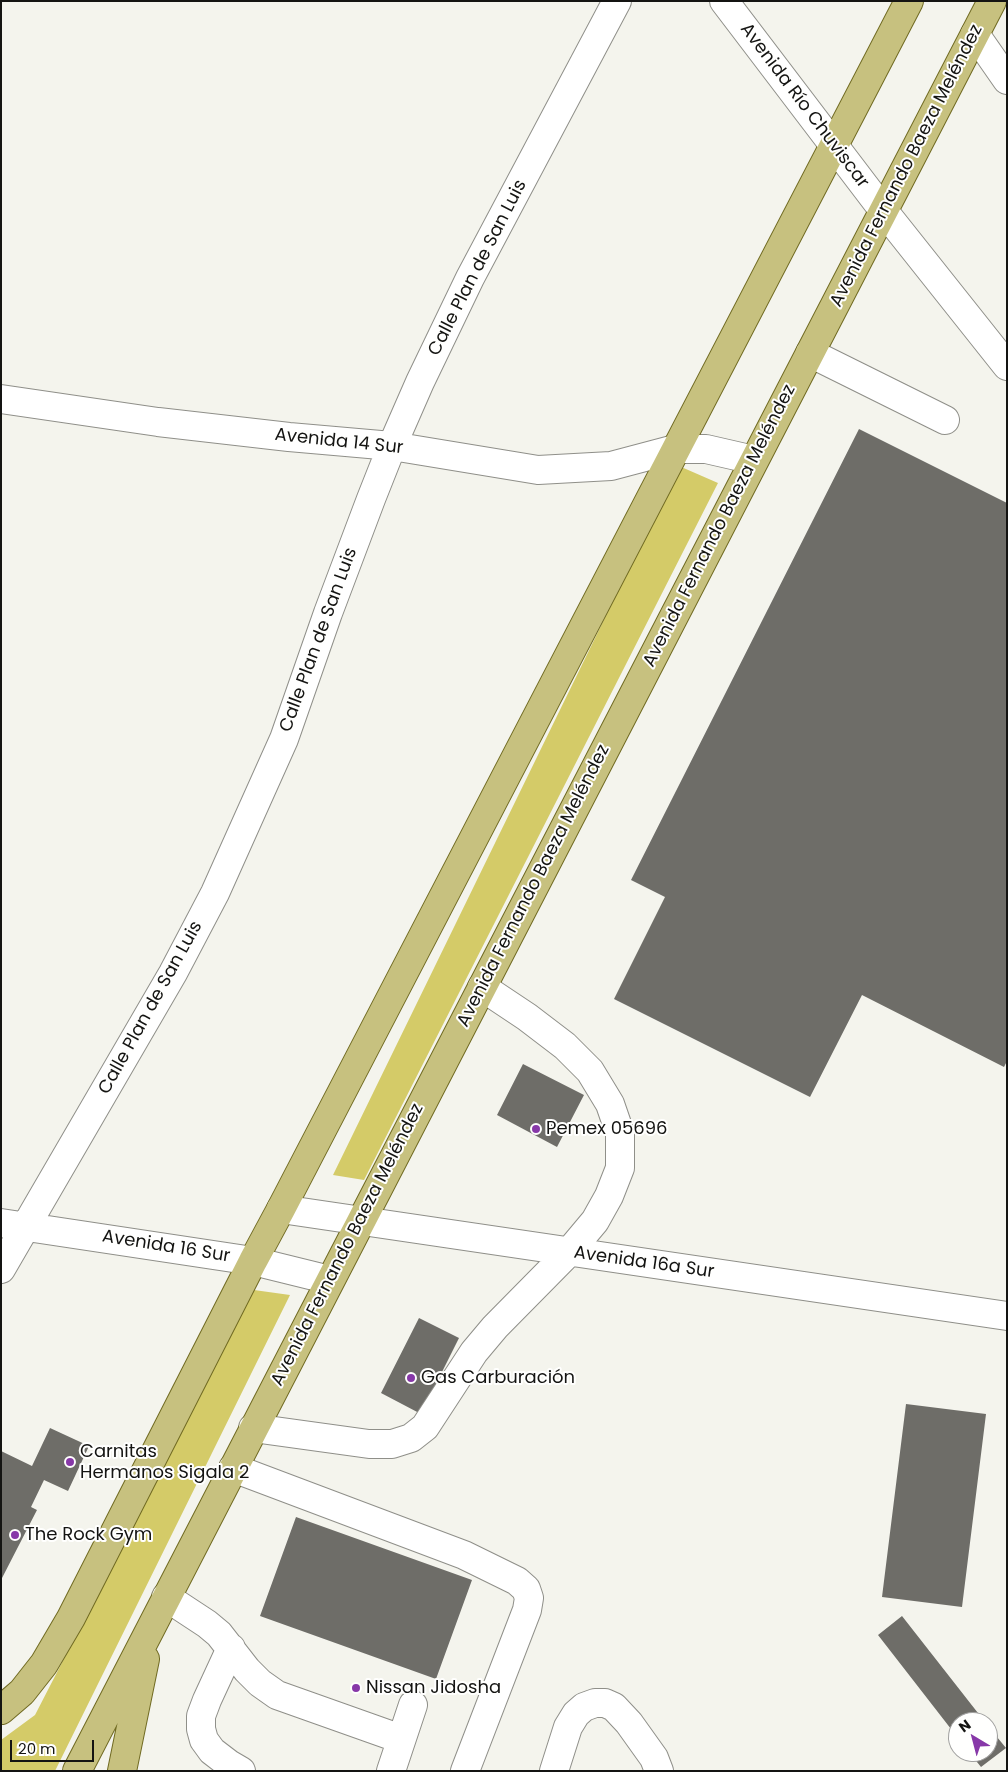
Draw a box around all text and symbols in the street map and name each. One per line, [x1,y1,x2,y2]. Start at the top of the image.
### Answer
street label: Avenida Río Chuviscar [735,19,873,193]
street label: Avenida Fernando Baeza Meléndez [826,21,988,311]
street label: Calle Plan de San Luis [424,176,532,360]
street label: Avenida Fernando Baeza Meléndez [639,381,801,671]
street label: Avenida 14 Sur [274,425,404,459]
street label: Calle Plan de San Luis [276,545,362,735]
street label: Avenida Fernando Baeza Meléndez [453,741,615,1031]
street label: Calle Plan de San Luis [94,918,208,1098]
street label: Avenida Fernando Baeza Meléndez [267,1100,429,1390]
place label: Pemex 05696 [546,1118,668,1140]
marker: Pemex 05696 [530,1123,542,1135]
street label: Avenida 16 Sur [100,1226,232,1268]
street label: Avenida 16a Sur [572,1242,716,1284]
place label: Gas Carburación [421,1367,575,1389]
marker: Gas Carburación [405,1372,417,1384]
place label: Carnitas Hermanos Sigala 2 [80,1441,249,1484]
marker: Carnitas Hermanos Sigala 2 [64,1456,76,1468]
place label: The Rock Gym [25,1524,152,1546]
marker: The Rock Gym [9,1529,21,1541]
place label: Nissan Jidosha [366,1677,501,1699]
marker: Nissan Jidosha [350,1682,362,1694]
north arrow [948,1712,998,1762]
text: N [954,1715,975,1737]
scale bar [12,1730,96,1762]
text: 20 m [18,1738,56,1759]

